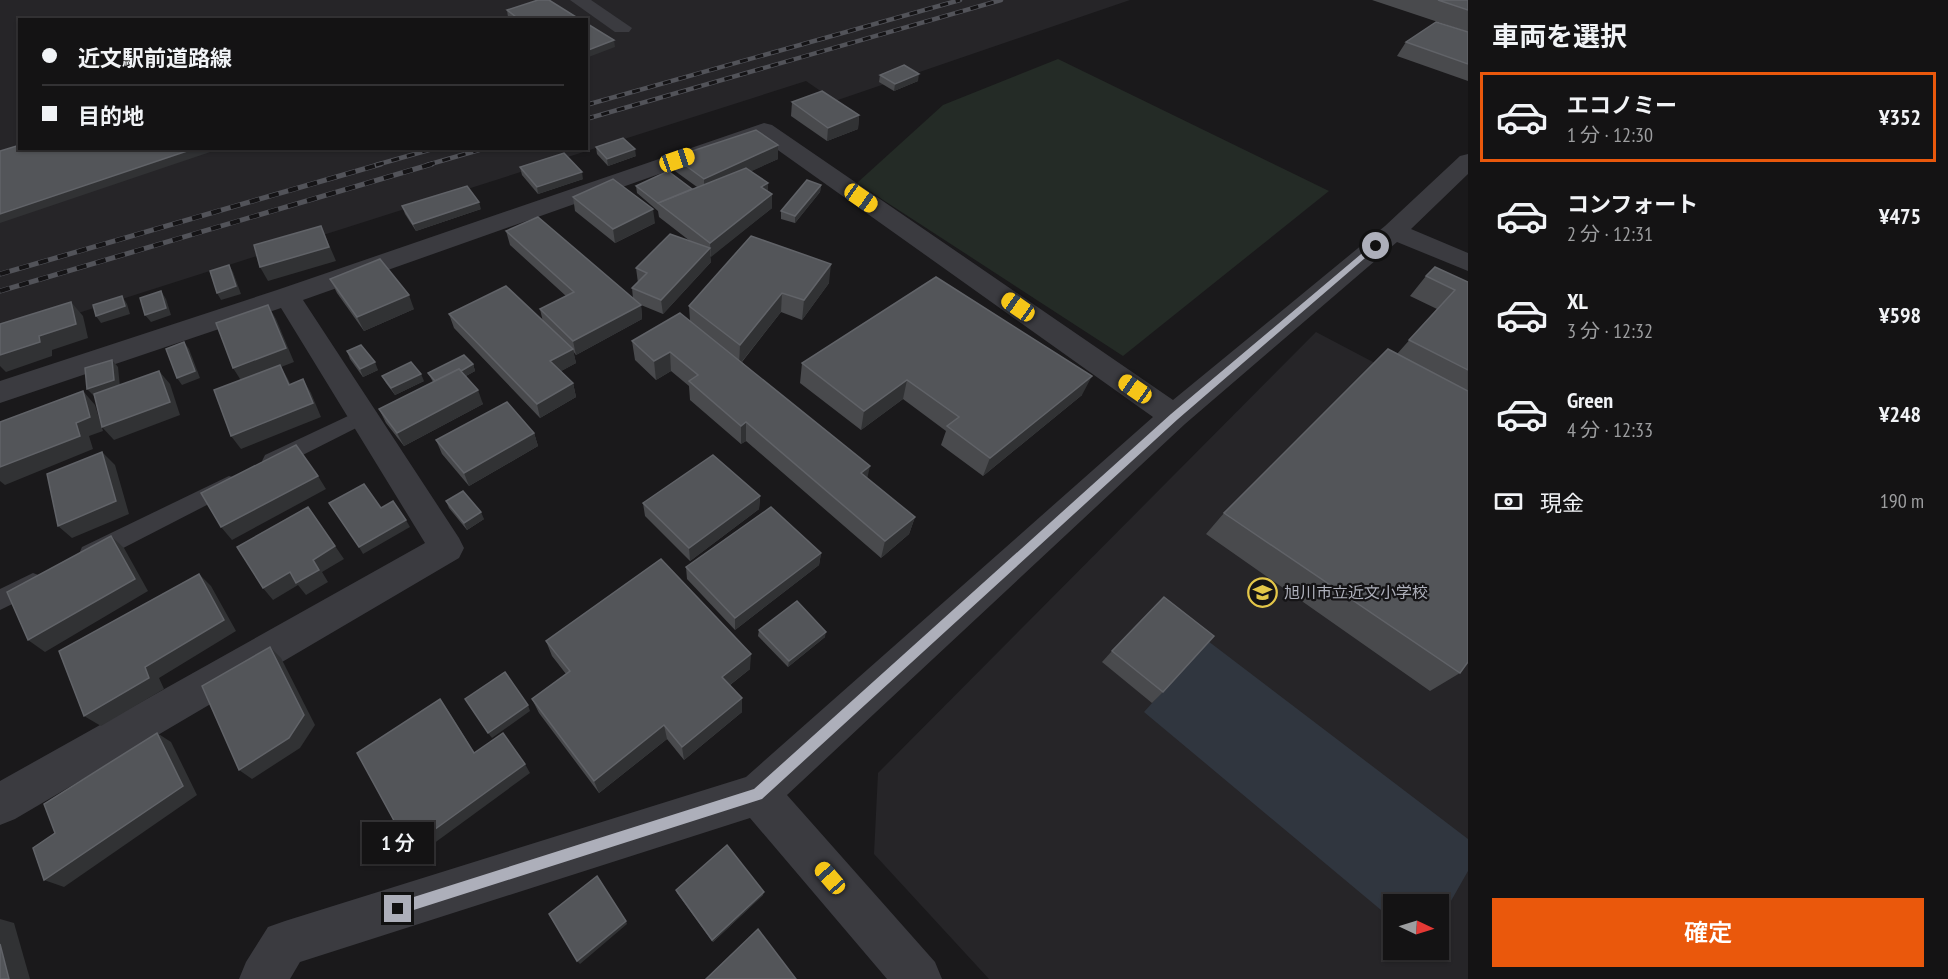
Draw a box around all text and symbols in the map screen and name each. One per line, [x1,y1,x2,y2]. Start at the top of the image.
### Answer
text: 車両を選択 [1492,19,1627,53]
text: 近文駅前道路線 [78,44,232,72]
icon: car [1495,90,1549,144]
text: エコノミー [1567,91,1677,119]
text: 目的地 [78,102,144,130]
text: ¥352 [1879,103,1921,131]
text: 1 分 · 12:30 [1567,122,1653,148]
car [657,146,697,174]
car [841,180,881,216]
icon: car [1495,189,1549,243]
text: コンフォート [1567,190,1698,218]
text: ¥475 [1879,202,1921,230]
text: 2 分 · 12:31 [1567,221,1653,247]
route start [1362,232,1389,259]
text: XL [1567,287,1588,315]
icon: car [1495,288,1549,342]
car [998,289,1038,325]
text: ¥598 [1879,301,1921,329]
text: 3 分 · 12:32 [1567,318,1653,344]
car [1115,371,1155,407]
text: Green [1567,386,1613,414]
icon: car [1495,387,1549,441]
text: ¥248 [1879,400,1921,428]
text: 4 分 · 12:33 [1567,417,1653,443]
icon: cash [1492,485,1525,518]
text: 190 m [1880,488,1924,514]
text: 現金 [1540,489,1584,517]
school or university icon: 旭川市立近文小学校 [1247,576,1279,608]
place label: 旭川市立近文小学校 [1284,582,1428,602]
callout: 1 分 [362,822,434,864]
text: 1 分 [381,830,415,856]
car [811,859,849,897]
north arrow [1383,894,1449,960]
map controls [1383,894,1449,960]
route end [384,895,411,922]
button: 確定 [1492,898,1924,967]

